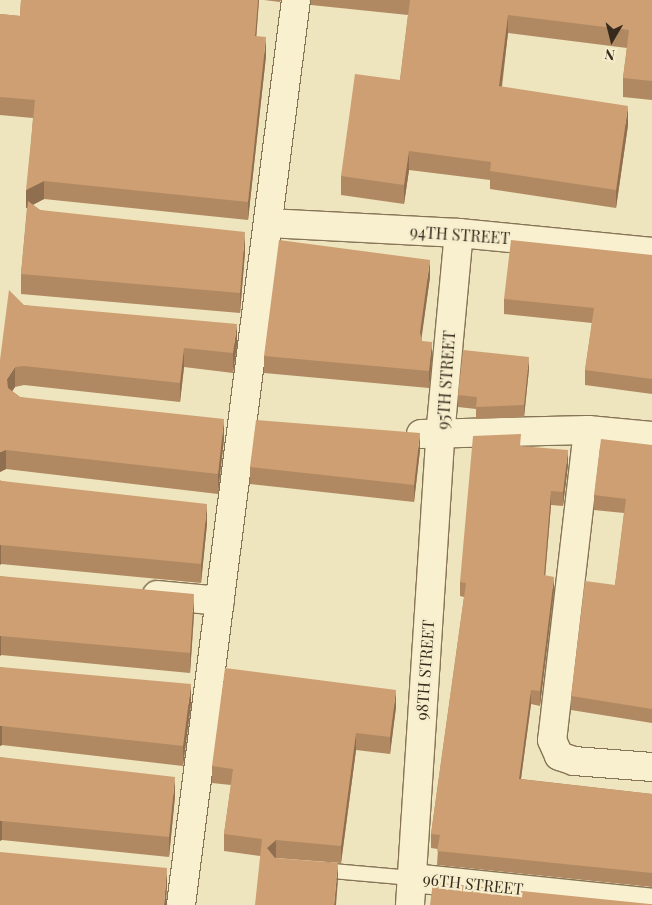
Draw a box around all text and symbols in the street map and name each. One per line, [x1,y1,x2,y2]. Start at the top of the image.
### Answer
north arrow [587,15,637,65]
text: N [604,45,616,65]
street label: 94TH STREET [409,222,511,248]
street label: 95TH STREET [433,330,459,430]
street label: 98TH STREET [412,619,438,721]
street label: 96TH STREET [422,869,524,899]

